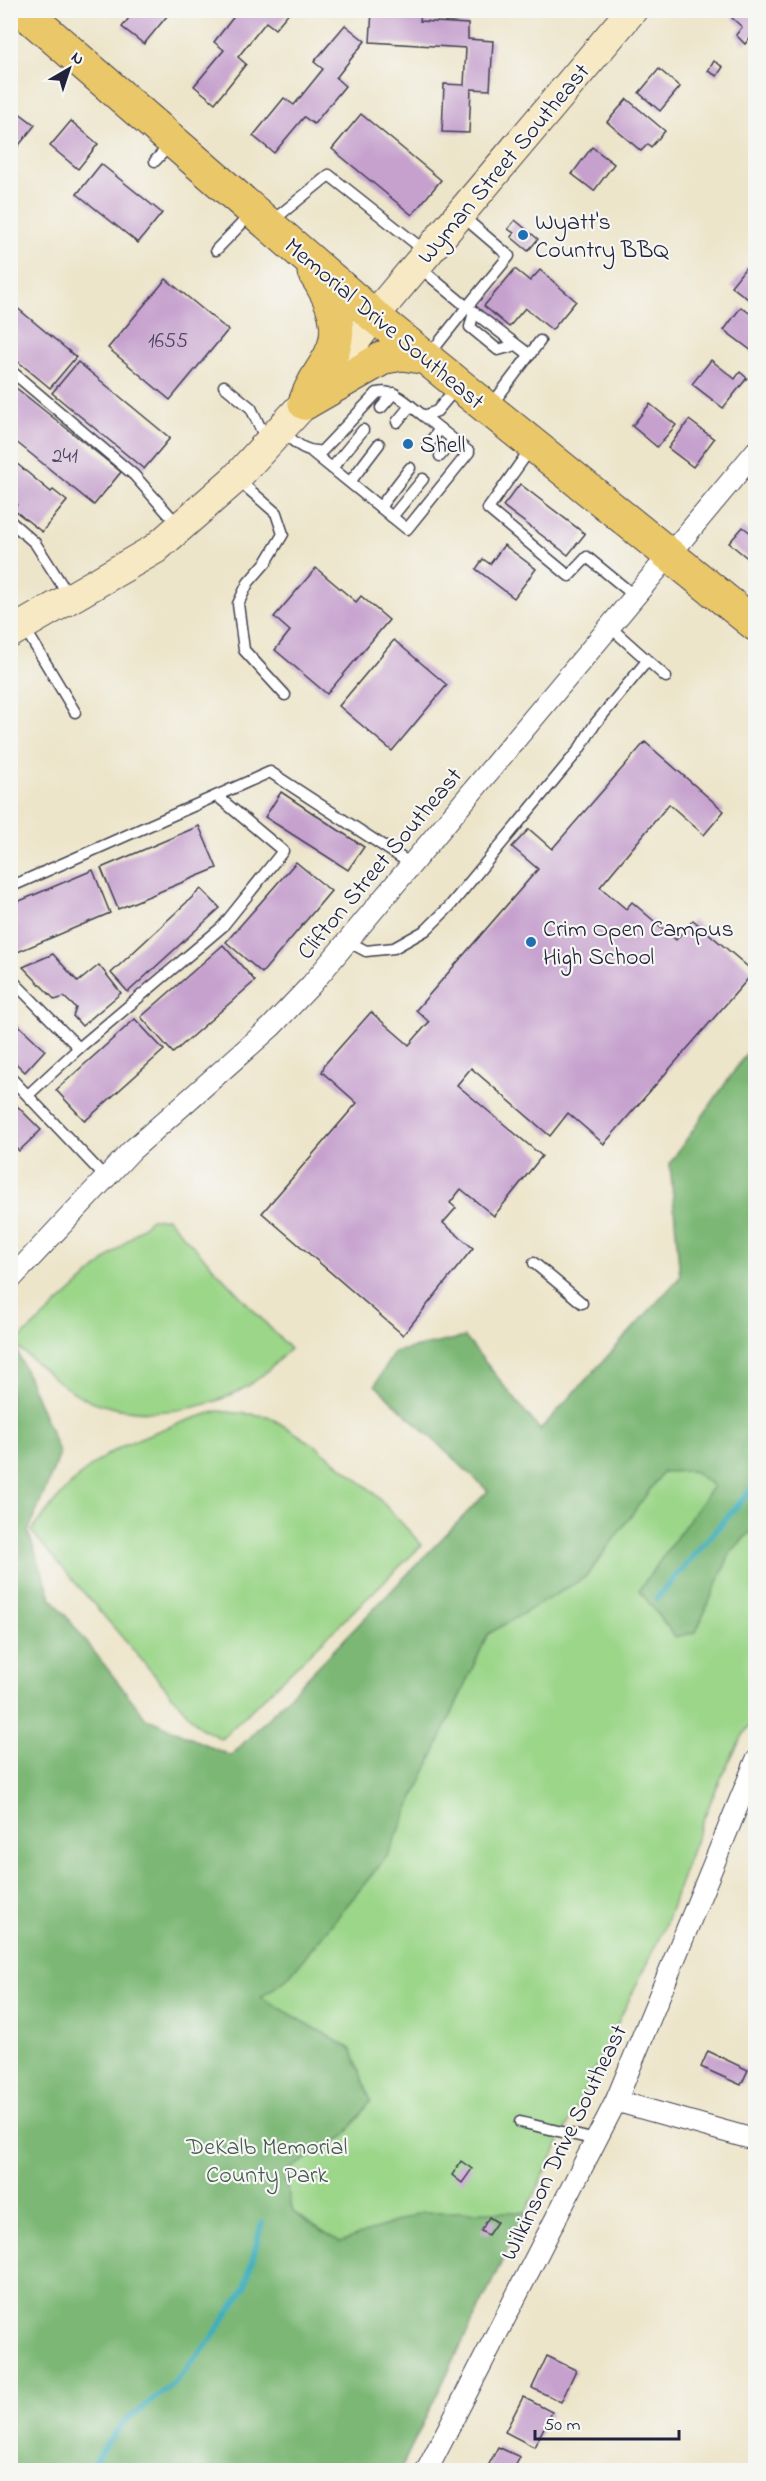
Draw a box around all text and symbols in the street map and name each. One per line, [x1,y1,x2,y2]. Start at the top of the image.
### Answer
north arrow [39,39,99,99]
text: N [65,46,89,72]
street label: Wyman Street Southeast [410,57,600,273]
place label: Wyatt's Country BBQ [535,206,669,270]
marker: Wyatt's Country BBQ [516,228,530,242]
street label: Memorial Drive Southeast [276,230,491,419]
house number: 1655 [148,327,188,357]
place label: Shell [420,429,466,464]
marker: Shell [401,437,415,451]
house number: 241 [52,442,78,472]
street label: Clifton Street Southeast [290,761,472,968]
place label: Crim Open Campus High School [543,913,734,976]
marker: Crim Open Campus High School [524,935,538,949]
street label: Wilkinson Drive Southeast [493,2019,638,2267]
park label: DeKalb Memorial County Park [186,2131,347,2195]
scale bar [535,2403,679,2441]
text: 50 m [544,2413,581,2439]

